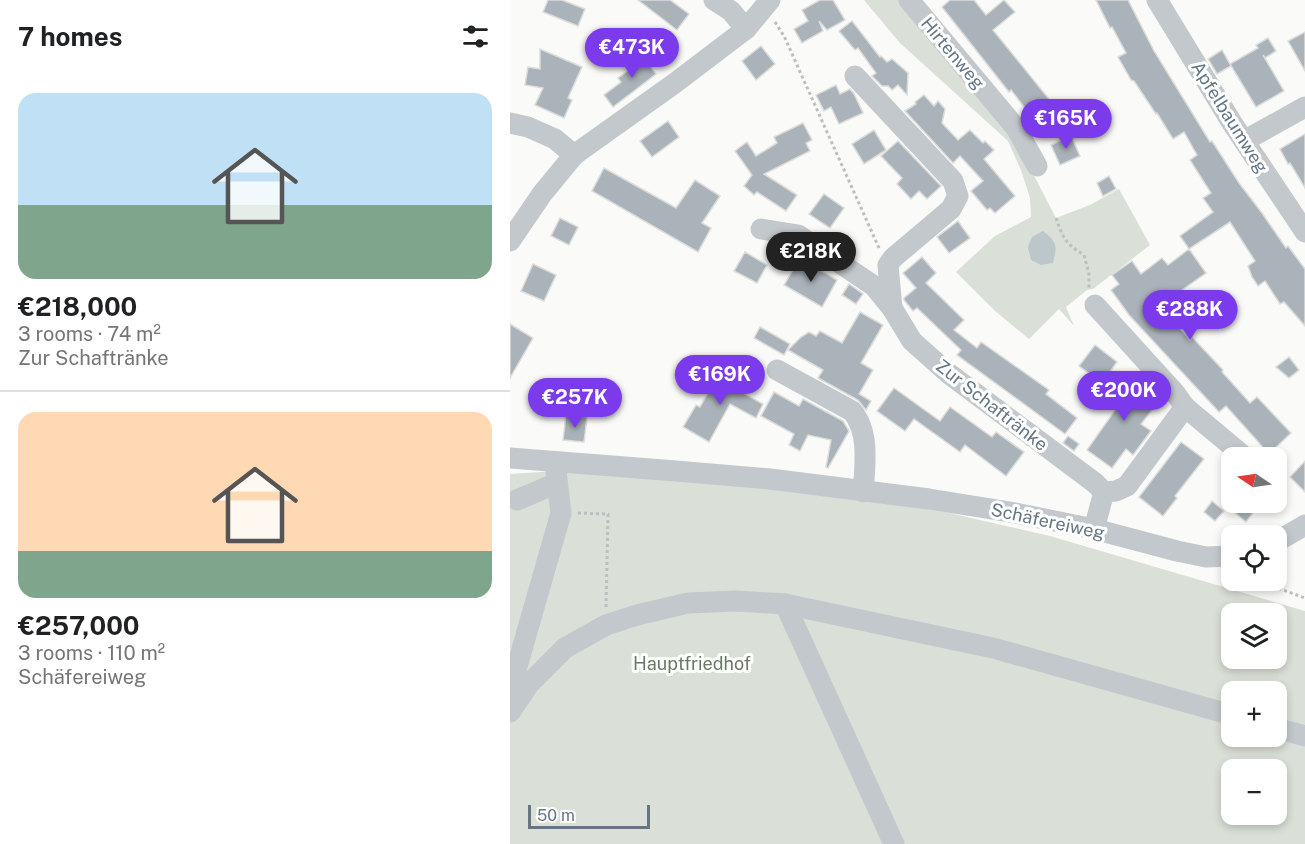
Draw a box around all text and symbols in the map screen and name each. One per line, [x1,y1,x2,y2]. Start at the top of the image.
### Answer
street label: Hirtenweg [917,13,989,93]
icon: filters [459,20,492,53]
text: 7 homes [18,21,122,52]
pin: €473K [590,28,674,79]
text: €473K [599,35,665,59]
street label: Apfelbaumweg [1187,57,1273,177]
pin: €165K [1024,99,1108,150]
text: €165K [1035,106,1097,130]
icon: home [201,132,309,240]
pin: €218K [769,232,853,283]
text: €218K [780,239,842,263]
pin: €288K [1148,290,1232,341]
text: €218,000 [18,291,137,322]
text: €288K [1157,297,1223,321]
text: 3 rooms · 74 m² [18,322,161,346]
text: Zur Schaftränke [18,346,169,370]
pin: €169K [678,355,762,406]
street label: Zur Schaftränke [932,355,1052,455]
text: €169K [689,362,751,386]
pin: €200K [1082,371,1166,422]
pin: €257K [533,378,617,429]
text: €200K [1091,378,1157,402]
text: €257K [542,385,608,409]
north arrow [1221,447,1287,513]
map controls [1221,447,1287,825]
icon: home [201,451,309,559]
street label: Schäfereiweg [989,499,1107,543]
button: locate [1221,525,1287,591]
button: layers [1221,603,1287,669]
text: €257,000 [18,610,140,641]
text: 3 rooms · 110 m² [18,641,165,665]
park label: Hauptfriedhof [633,653,751,674]
text: Schäfereiweg [18,665,147,689]
button: + [1221,681,1287,747]
button: − [1221,759,1287,825]
scale bar [528,802,650,830]
text: 50 m [537,806,575,825]

